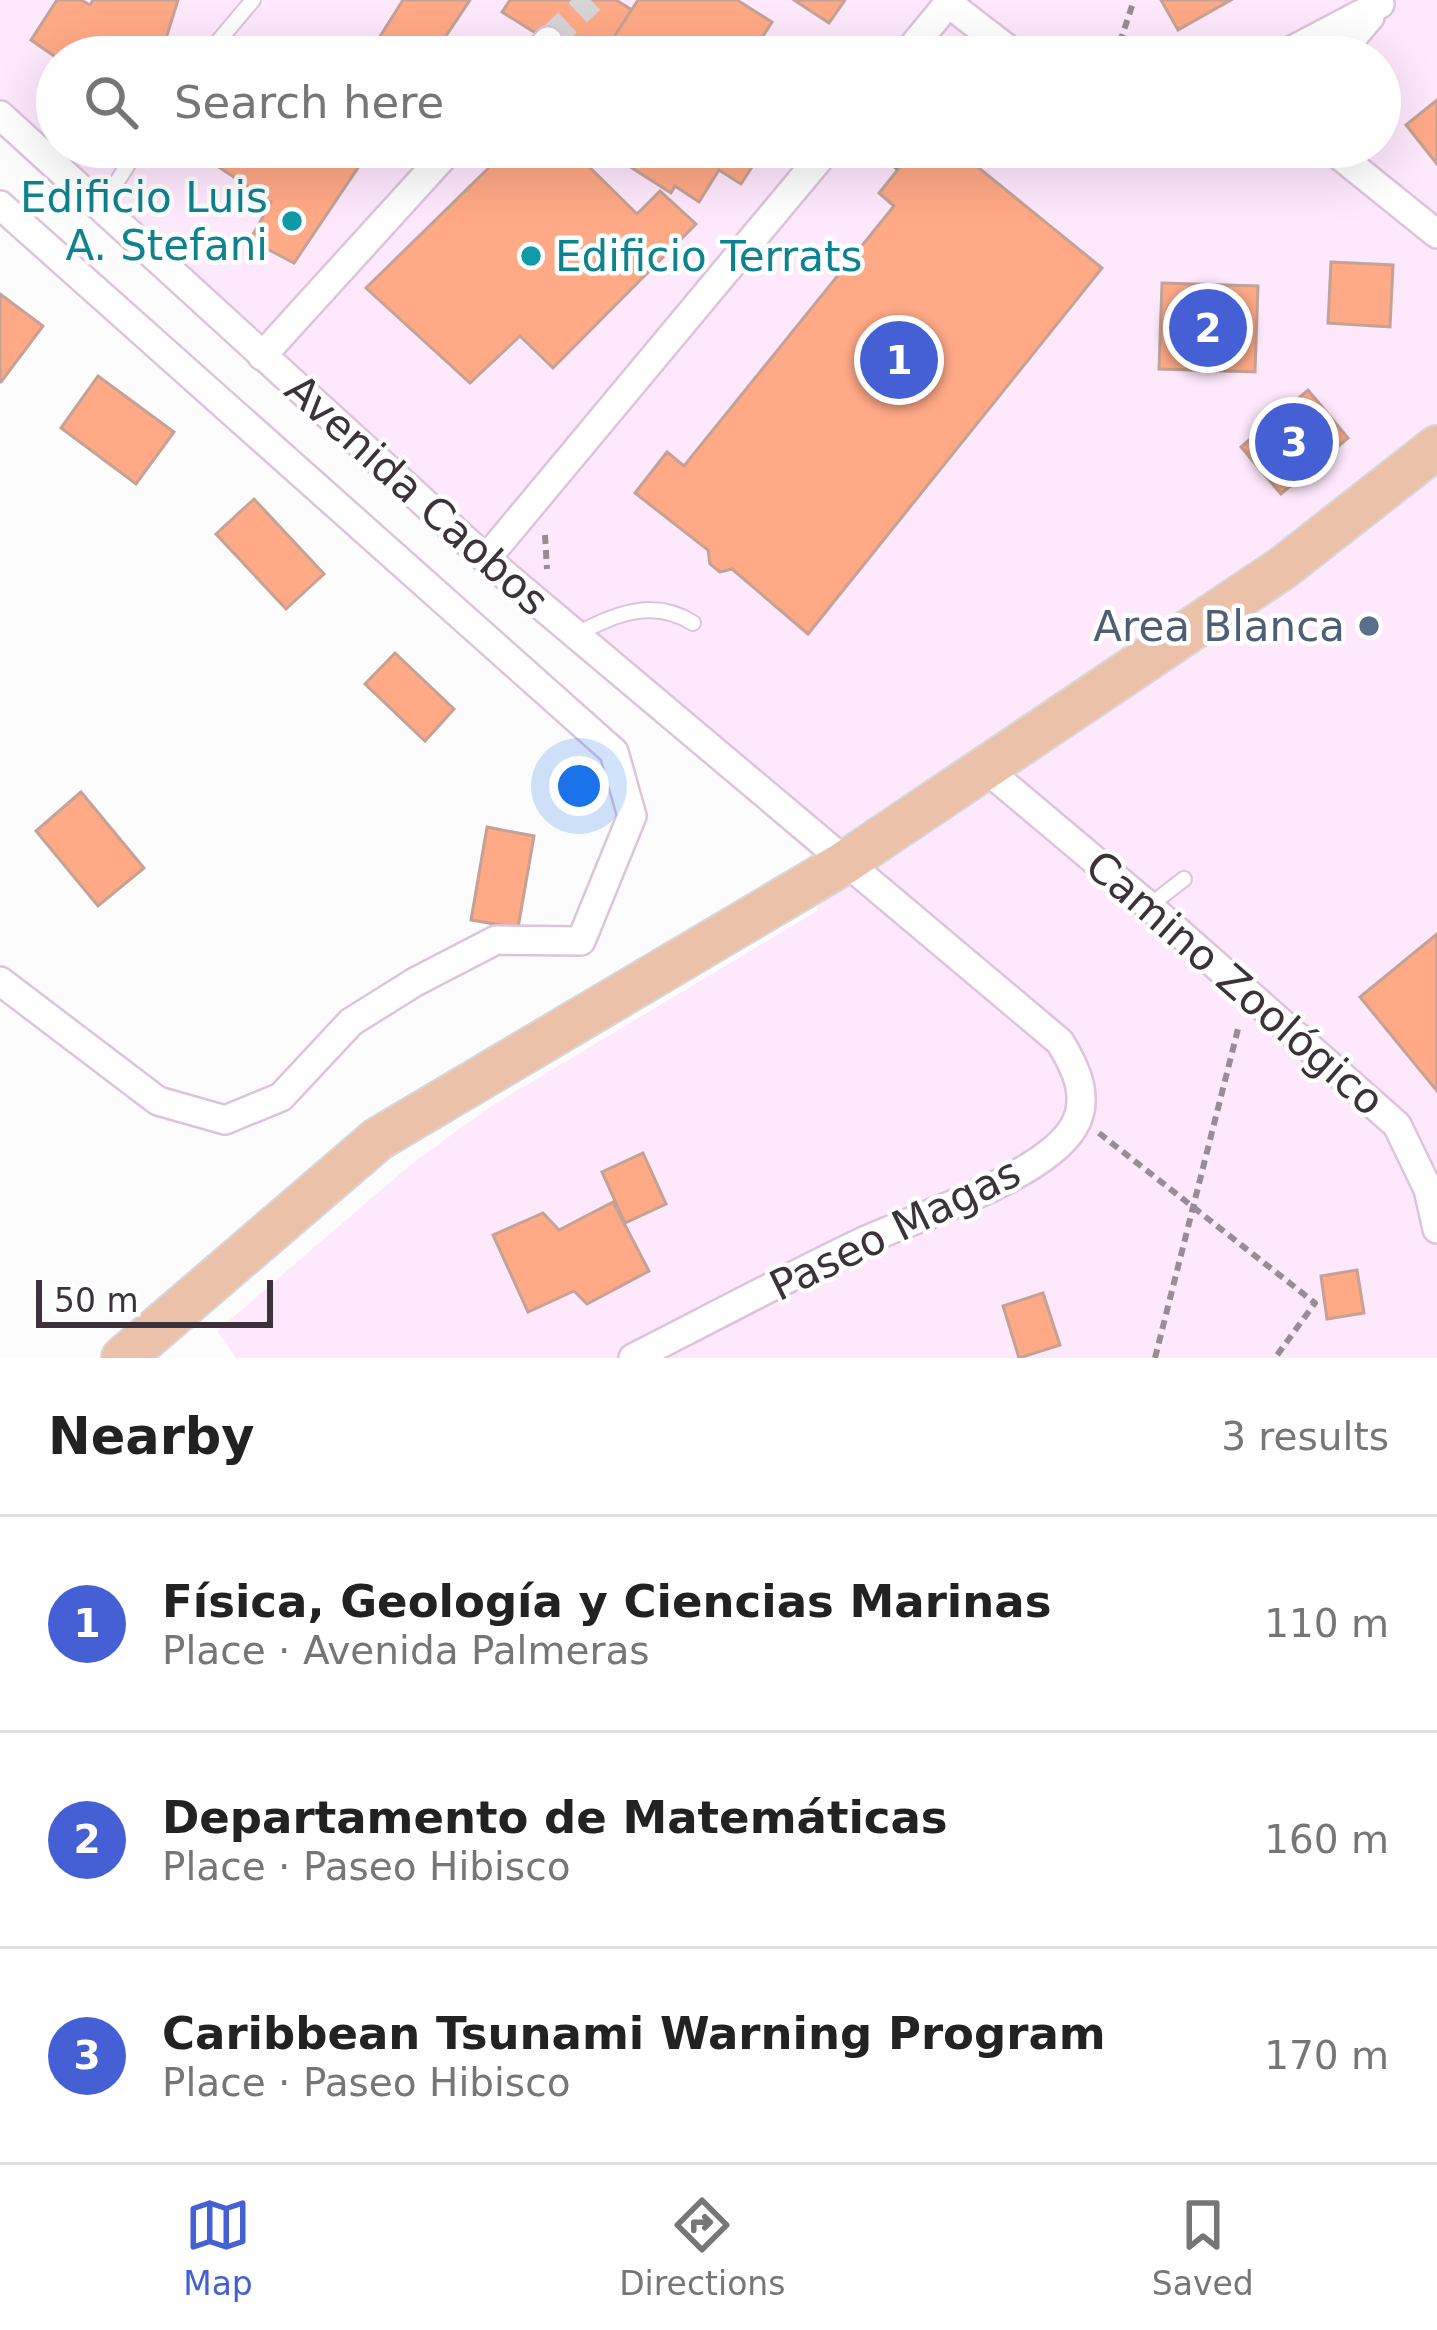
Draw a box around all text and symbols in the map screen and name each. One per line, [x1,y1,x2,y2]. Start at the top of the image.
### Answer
search box [36,36,1401,168]
icon: search [78,69,144,135]
text: Search here [174,76,444,129]
place label: Edificio Luis A. Stefani [20,173,268,270]
marker: Edificio Luis A. Stefani [279,208,305,234]
place label: Edificio Terrats [555,232,862,281]
marker: Edificio Terrats [518,243,544,269]
pin: 2 [1169,283,1247,373]
pin: 1 [860,315,938,405]
street label: Avenida Caobos [276,364,558,626]
pin: 3 [1255,397,1333,487]
place label: Area Blanca [1093,602,1345,651]
marker: Area Blanca [1356,613,1382,639]
your location [549,756,609,816]
street label: Camino Zoológico [1076,841,1394,1125]
street label: Paseo Magas [762,1147,1028,1311]
scale bar [36,1274,273,1327]
text: 50 m [54,1281,139,1320]
text: Nearby [48,1407,255,1466]
text: 3 results [1221,1414,1389,1459]
text: Física, Geología y Ciencias Marinas [162,1575,1051,1628]
text: 1 [73,1601,101,1646]
text: 110 m [1264,1601,1389,1646]
text: Place · Avenida Palmeras [162,1628,650,1673]
text: Departamento de Matemáticas [162,1791,948,1844]
text: 2 [73,1817,101,1862]
text: 160 m [1264,1817,1389,1862]
text: Place · Paseo Hibisco [162,1844,571,1889]
text: Caribbean Tsunami Warning Program [162,2007,1106,2060]
text: 3 [73,2033,101,2078]
text: 170 m [1264,2033,1389,2078]
text: Place · Paseo Hibisco [162,2060,571,2105]
tab: Map [183,2192,253,2303]
tab: Directions [619,2192,785,2303]
tab: Saved [1152,2192,1254,2303]

